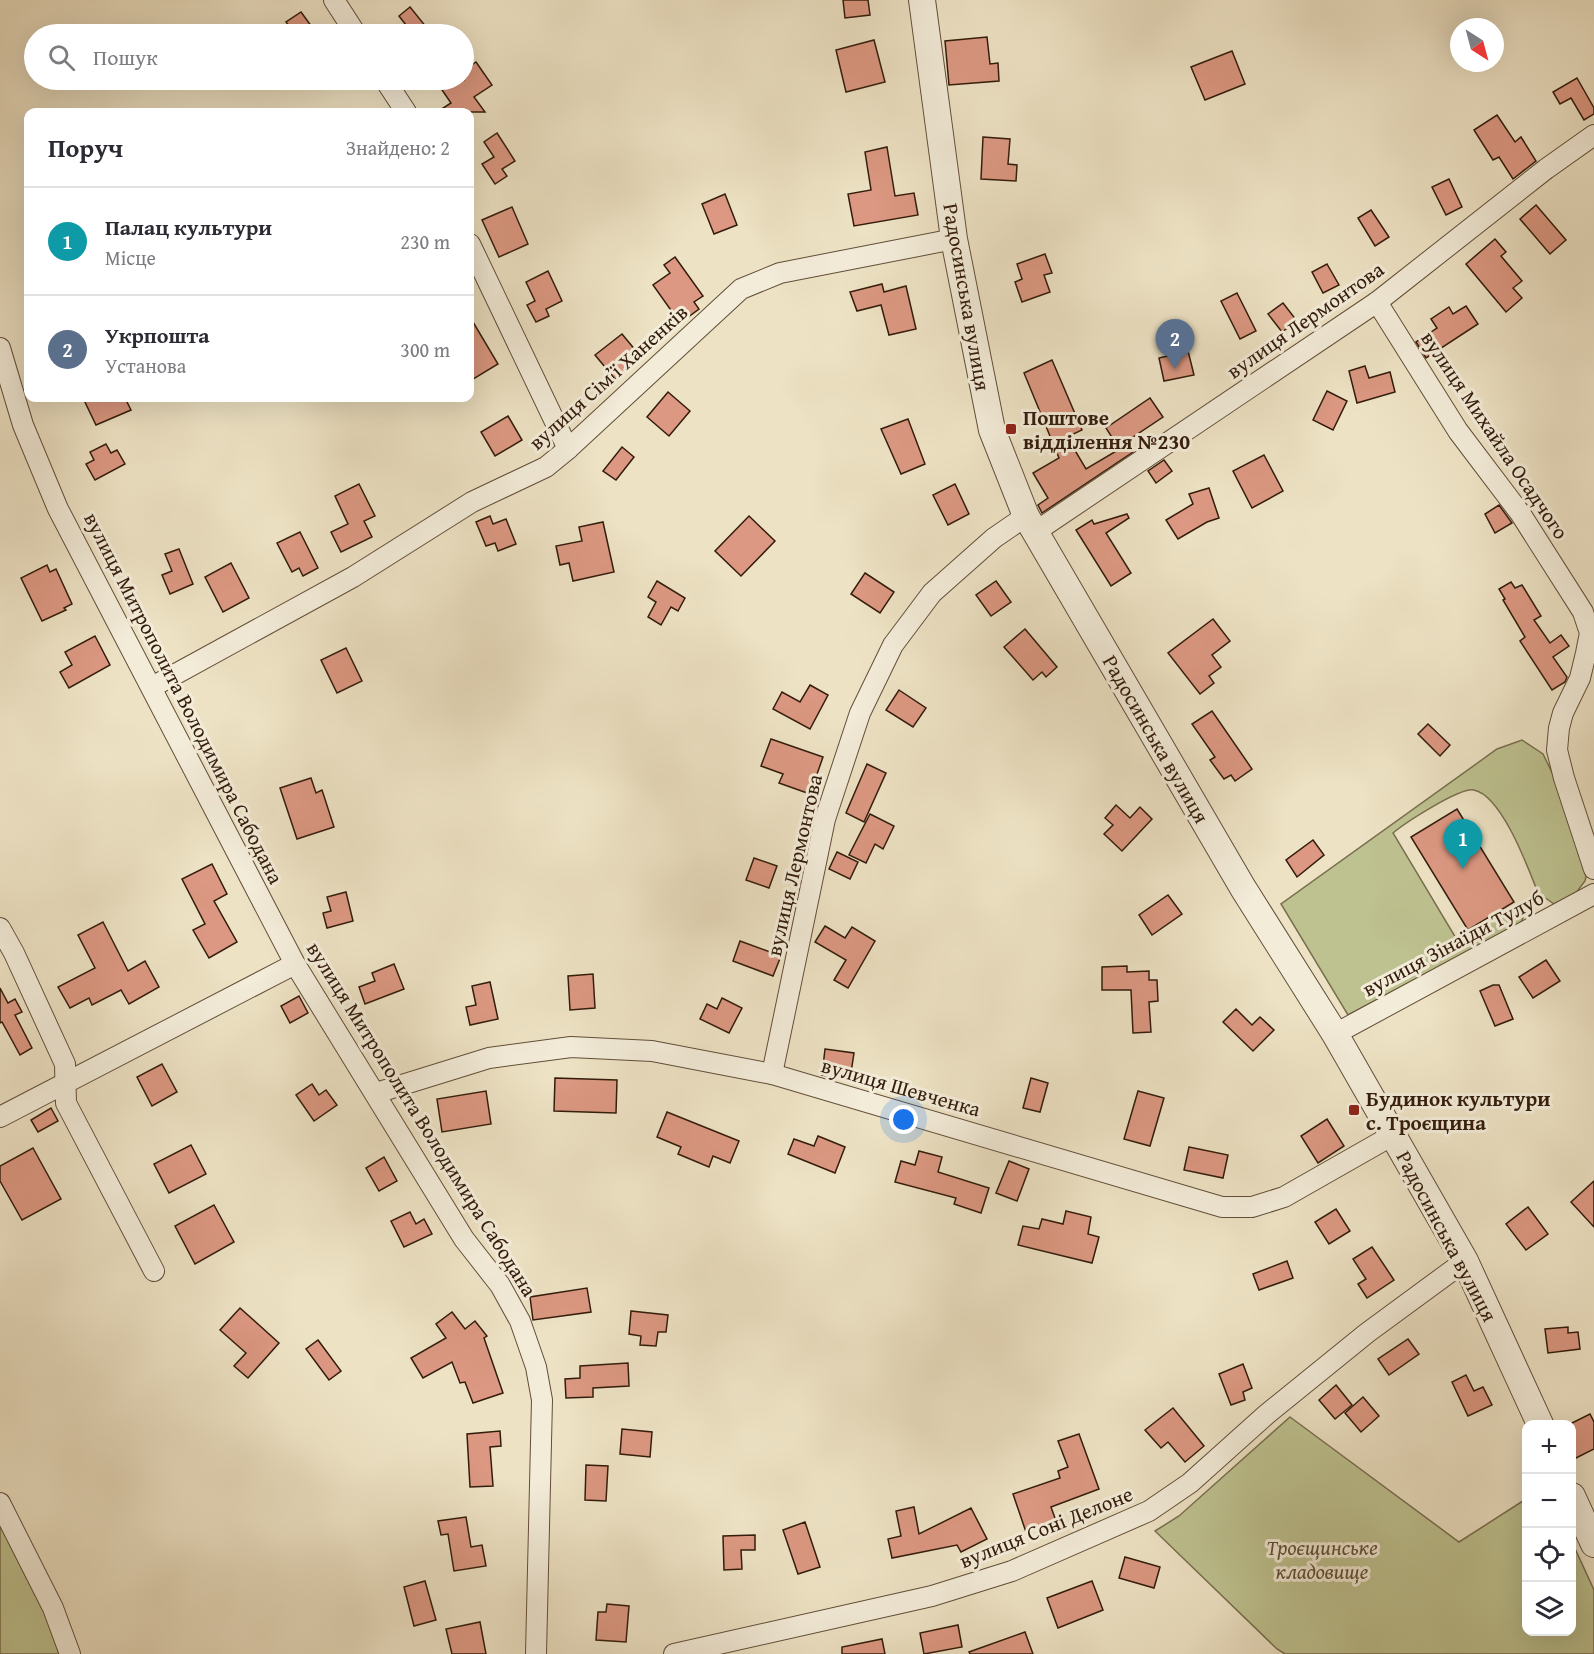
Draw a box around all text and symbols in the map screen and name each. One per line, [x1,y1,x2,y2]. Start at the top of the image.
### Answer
north arrow [1450,18,1504,72]
search box [24,24,474,90]
icon: search [45,41,78,74]
text: Пошук [93,41,158,73]
text: Поруч [48,128,123,167]
text: Знайдено: 2 [346,133,450,162]
street label: Радосинська вулиця [935,201,999,394]
text: Палац культури [105,211,272,243]
text: 1 [62,227,73,256]
text: 230 m [400,227,450,256]
text: Місце [105,243,156,272]
street label: вулиця Лермонтова [1220,254,1390,386]
street label: вулиця Сімʼї Ханенків [522,297,694,457]
text: Укрпошта [105,319,210,351]
pin: 2 [1156,320,1194,369]
street label: вулиця Михайла Осадчого [1413,325,1577,545]
text: 2 [62,335,73,364]
text: 300 m [400,335,450,364]
text: Установа [105,351,186,380]
place label: Поштове відділення №230 [1023,402,1190,457]
marker: Поштове відділення №230 [1004,422,1018,436]
street label: вулиця Митрополита Володимира Сабодана [76,507,292,889]
street label: Радосинська вулиця [1095,649,1217,829]
street label: вулиця Лермонтова [758,771,830,959]
pin: 1 [1444,820,1482,869]
street label: вулиця Зінаїди Тулуб [1357,882,1549,1004]
street label: вулиця Митрополита Володимира Сабодана [299,935,545,1303]
street label: вулиця Шевченка [818,1049,984,1125]
place label: Будинок культури с. Троєщина [1366,1083,1550,1138]
marker: Будинок культури с. Троєщина [1347,1103,1361,1117]
your location [889,1105,918,1134]
street label: Радосинська вулиця [1389,1145,1505,1327]
map controls [1522,1420,1576,1636]
button: + [1522,1420,1576,1474]
button: − [1522,1474,1576,1528]
street label: вулиця Соні Делоне [955,1478,1138,1576]
button: locate [1522,1528,1576,1582]
park label: Троєщинське кладовище [1266,1532,1378,1587]
button: layers [1522,1582,1576,1636]

